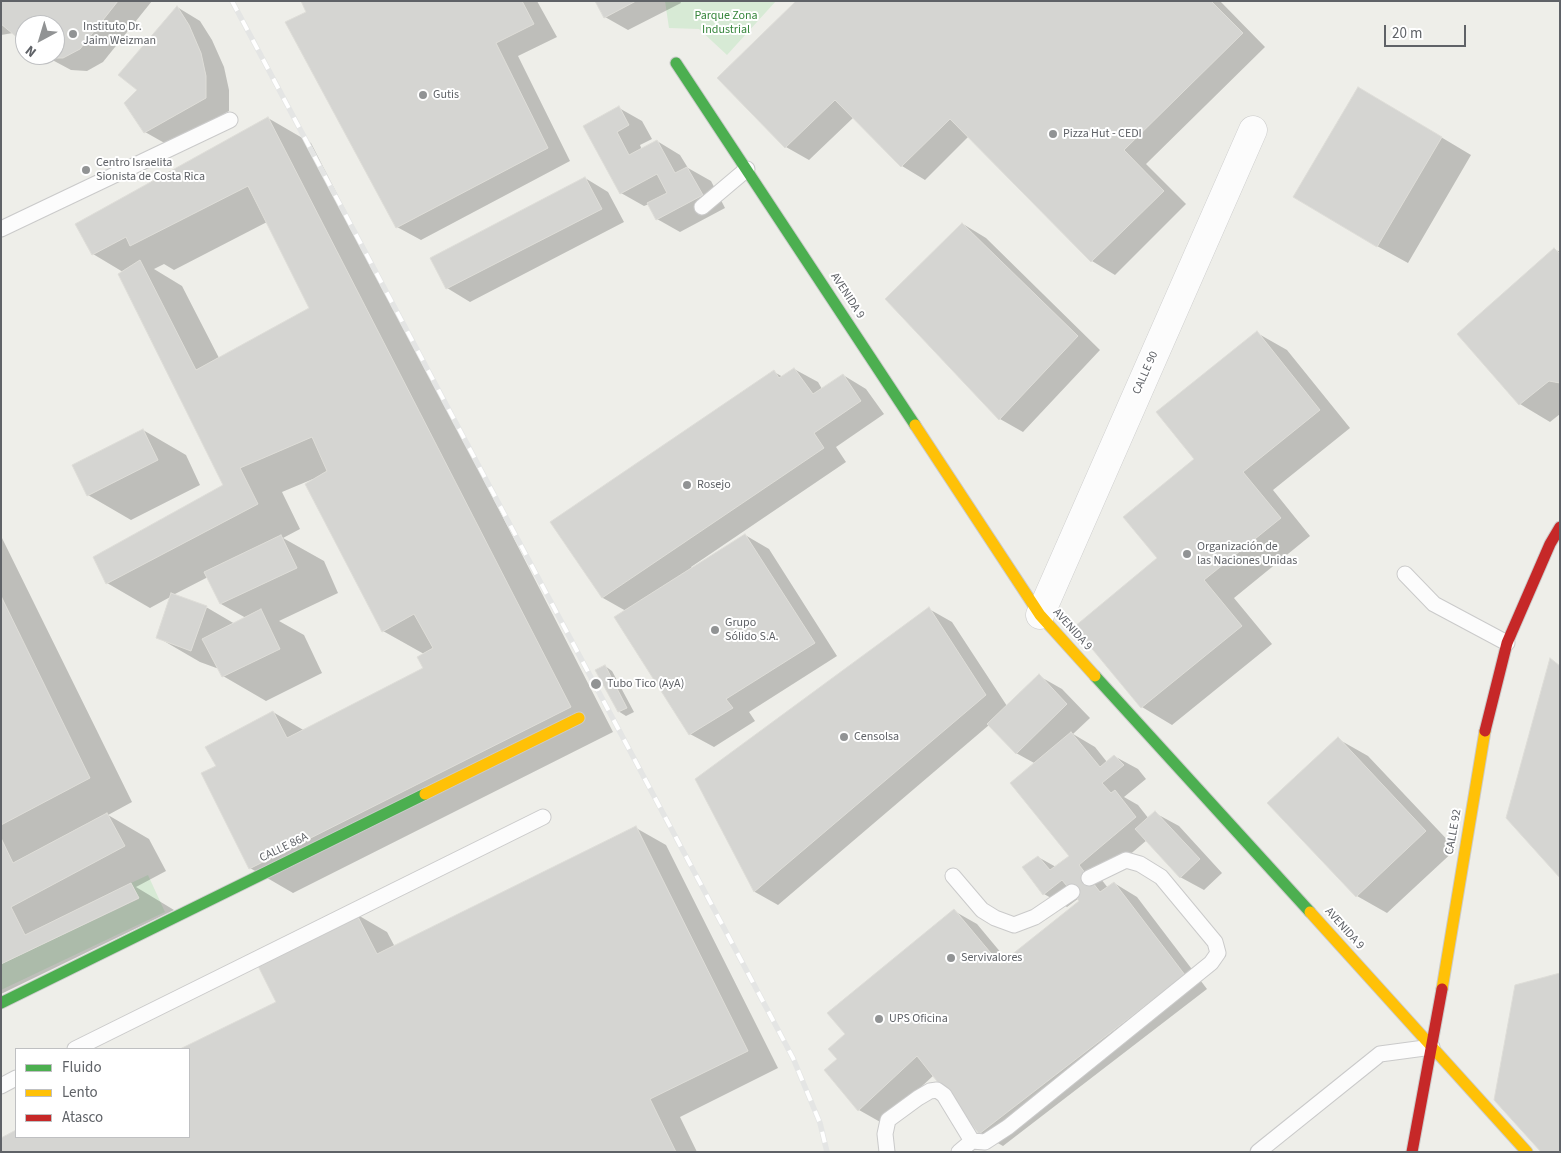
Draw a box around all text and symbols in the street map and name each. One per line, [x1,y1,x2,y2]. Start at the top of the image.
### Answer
park label: Parque Zona Industrial [694,9,758,37]
north arrow [15,15,65,65]
scale bar [1386,15,1468,47]
place label: Instituto Dr. Jaim Weizman [83,20,156,48]
text: 20 m [1392,23,1422,44]
marker: Instituto Dr. Jaim Weizman [67,28,79,40]
text: N [21,40,41,62]
place label: Gutis [433,88,459,102]
marker: Gutis [417,89,429,101]
place label: Pizza Hut - CEDI [1063,127,1142,141]
marker: Pizza Hut - CEDI [1047,128,1059,140]
place label: Centro Israelita Sionista de Costa Rica [96,156,205,184]
marker: Centro Israelita Sionista de Costa Rica [80,164,92,176]
street label: AVENIDA 9 [827,270,867,322]
street label: CALLE 90 [1130,349,1162,397]
place label: Rosejo [697,478,731,492]
marker: Rosejo [681,479,693,491]
place label: Organización de las Naciones Unidas [1197,540,1297,568]
marker: Organización de las Naciones Unidas [1181,548,1193,560]
street label: AVENIDA 9 [1049,606,1095,654]
place label: Grupo Sólido S.A. [725,616,778,644]
marker: Grupo Sólido S.A. [709,624,721,636]
marker: Tubo Tico (AyA) [589,677,603,691]
place label: Tubo Tico (AyA) [607,677,684,691]
place label: Censolsa [854,730,899,744]
marker: Censolsa [838,731,850,743]
street label: CALLE 92 [1443,808,1465,856]
street label: CALLE 86A [257,830,311,866]
street label: AVENIDA 9 [1321,905,1367,953]
place label: Servivalores [961,951,1022,965]
marker: Servivalores [945,952,957,964]
place label: UPS Oficina [889,1012,948,1026]
marker: UPS Oficina [873,1013,885,1025]
legend [15,1048,190,1138]
text: Fluido [62,1057,102,1078]
text: Lento [62,1082,98,1103]
text: Atasco [62,1107,103,1128]

